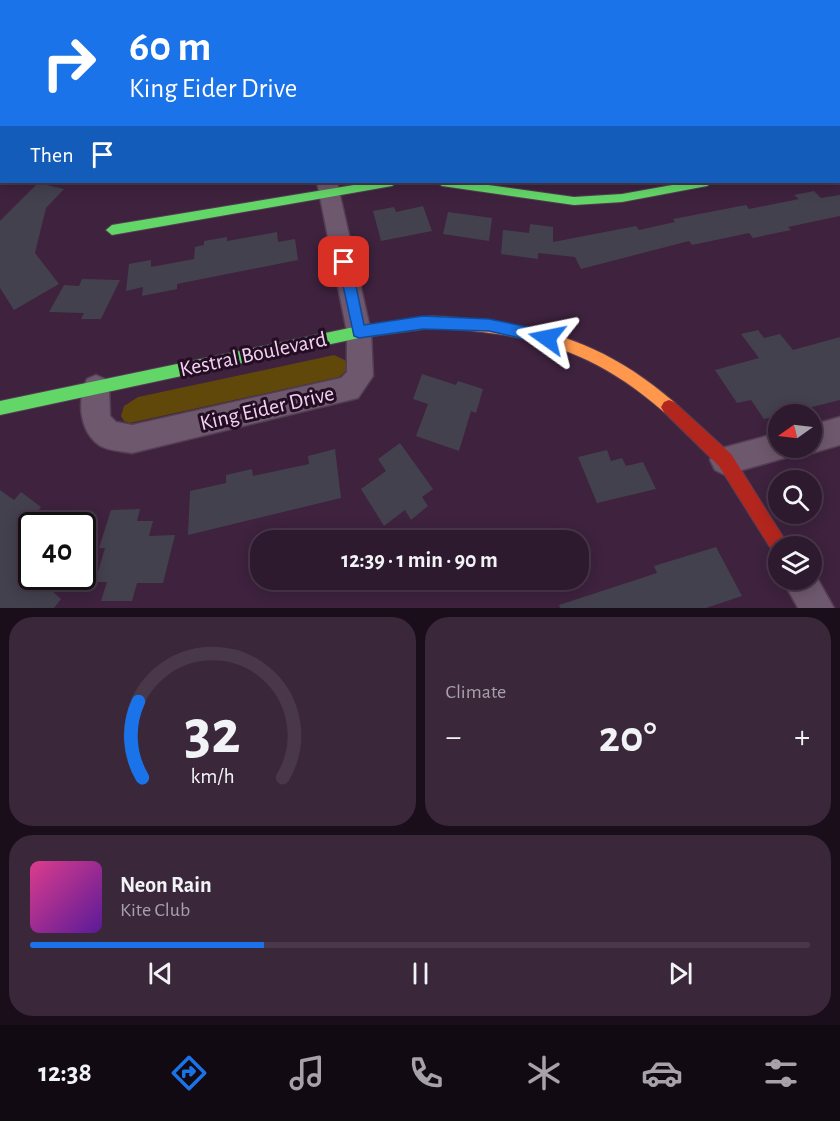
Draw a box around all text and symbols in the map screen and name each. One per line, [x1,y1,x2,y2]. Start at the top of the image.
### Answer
icon: right [30,24,108,102]
text: 60 m [129,26,211,68]
text: King Eider Drive [129,75,297,102]
icon: arrive [86,138,119,171]
text: Then [30,144,74,166]
pin [318,236,369,287]
icon: arrive [327,245,360,278]
position arrow [515,306,579,370]
street label: Kestral Boulevard [178,328,328,380]
street label: King Eider Drive [198,382,336,434]
north arrow [768,404,822,458]
map controls [768,404,822,590]
button: search [768,470,822,524]
speed limit sign: 40 [18,512,96,590]
button: layers [768,536,822,590]
text: 12:39 · 1 min · 90 m [341,549,498,571]
text: Climate [446,682,506,702]
text: 32 [184,702,240,764]
text: 20° [599,715,657,760]
text: − [446,721,461,754]
text: + [794,721,810,754]
text: km/h [190,767,234,788]
text: Neon Rain [120,874,212,896]
text: Kite Club [120,900,190,920]
icon: previous [144,957,177,990]
icon: pause [404,957,437,990]
icon: next [664,957,697,990]
icon: directions [168,1052,210,1094]
icon: music [286,1052,328,1094]
icon: phone [405,1052,447,1094]
icon: climate [523,1052,565,1094]
icon: car [641,1052,683,1094]
icon: filters [760,1052,802,1094]
text: 12:38 [38,1059,92,1086]

